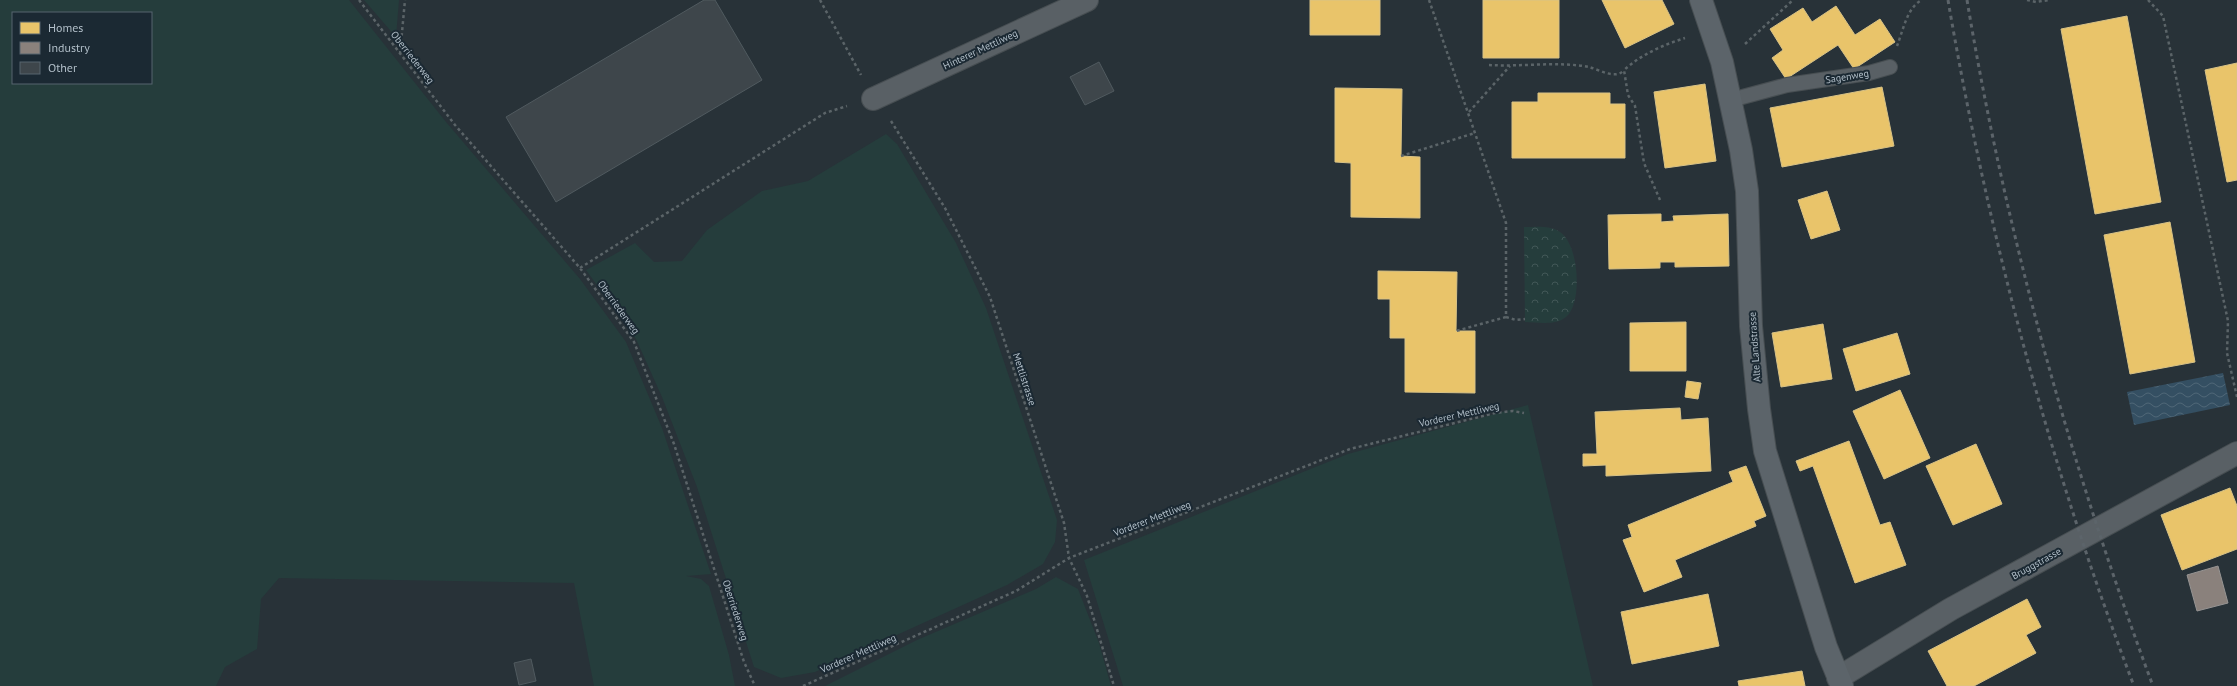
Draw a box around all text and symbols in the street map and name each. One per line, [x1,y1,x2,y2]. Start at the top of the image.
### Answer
legend [12,12,152,84]
text: Homes [48,20,83,35]
street label: Hinterer Mettliweg [941,27,1020,72]
street label: Oberriederweg [388,28,437,86]
text: Industry [48,40,90,55]
text: Other [48,60,77,75]
street label: Sagenweg [1824,67,1870,86]
street label: Oberriederweg [595,278,642,337]
street label: Alte Landstrasse [1746,312,1763,382]
street label: Mettlistrasse [1010,351,1039,407]
street label: Vorderer Mettliweg [1417,399,1500,430]
street label: Vorderer Mettliweg [1111,498,1193,540]
street label: Bruggstrasse [2009,544,2063,582]
street label: Oberriederweg [720,578,751,642]
street label: Vorderer Mettliweg [817,631,898,676]

